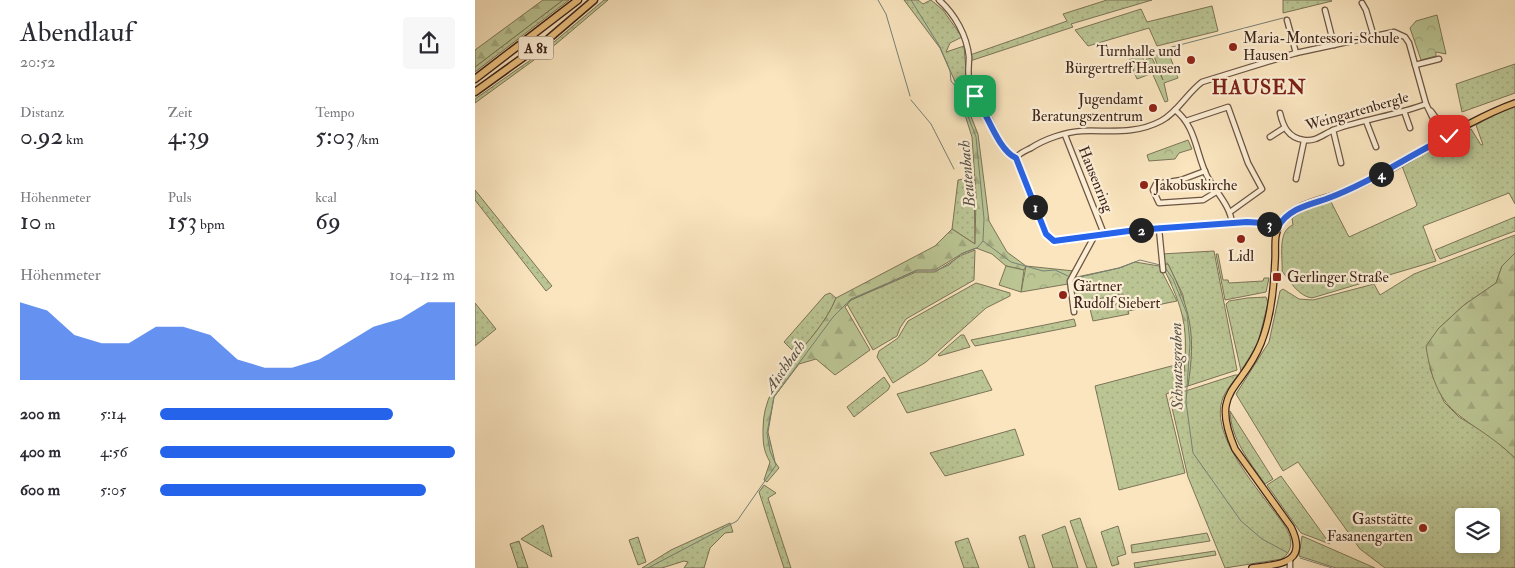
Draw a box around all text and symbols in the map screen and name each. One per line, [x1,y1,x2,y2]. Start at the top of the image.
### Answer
text: Abendlauf [20,15,134,50]
button: share [403,17,455,69]
place label: Maria-Montessori-Schule Hausen [1243,29,1399,65]
road number: A 81 [519,36,553,59]
marker: Maria-Montessori-Schule Hausen [1227,41,1239,53]
place label: Turnhalle und Bürgertreff Hausen [1065,42,1182,78]
text: 20:52 [20,52,55,72]
marker: Turnhalle und Bürgertreff Hausen [1185,54,1197,66]
pin [954,75,996,117]
district label: HAUSEN [1212,75,1306,100]
icon: arrive [961,82,989,110]
street label: Weingartenbergle [1302,88,1411,136]
place label: Jugendamt Beratungszentrum [1031,90,1143,126]
marker: Jugendamt Beratungszentrum [1147,102,1159,114]
text: Distanz [20,104,64,121]
text: Zeit [168,104,192,121]
text: Tempo [315,104,354,121]
pin [1428,115,1470,157]
text: 0.92 [20,121,63,152]
text: 4:39 [168,121,210,152]
text: 5:03 [315,121,355,152]
icon: check [1435,122,1463,150]
text: km [63,131,84,148]
text: /km [355,131,379,148]
water label: Beutenbach [954,140,980,209]
street label: Hausenring [1074,143,1118,216]
pin: 4 [1369,162,1393,186]
text: 4 [1378,166,1385,183]
place label: Jakobuskirche [1153,176,1237,196]
marker: Jakobuskirche [1138,179,1150,191]
text: Höhenmeter [20,189,91,206]
text: Puls [168,189,191,206]
text: kcal [315,189,337,206]
pin: 1 [1023,194,1047,220]
text: 1 [1033,199,1038,216]
text: 10 [20,206,42,237]
text: 153 [168,206,197,237]
text: 69 [315,206,341,237]
pin: 3 [1257,212,1281,236]
text: m [42,216,55,233]
text: bpm [197,216,225,233]
text: 3 [1267,216,1272,233]
pin: 2 [1129,218,1153,242]
text: 2 [1138,222,1145,239]
marker: Lidl [1235,233,1247,245]
place label: Lidl [1228,247,1254,266]
text: Höhenmeter [20,265,101,285]
text: 104–112 m [389,265,455,285]
place label: Gerlinger Straße [1287,268,1389,287]
marker: Gerlinger Straße [1271,271,1283,283]
place label: Gärtner Rudolf Siebert [1073,277,1160,313]
marker: Gärtner Rudolf Siebert [1057,289,1069,301]
water label: Schnatzgraben [1166,322,1188,411]
water label: Aischbach [758,337,810,398]
text: 200 m [20,404,60,424]
text: 5:14 [100,404,125,424]
text: 400 m [20,442,61,462]
text: 4:56 [100,442,128,462]
text: 600 m [20,480,60,500]
text: 5:05 [100,480,126,500]
map controls [1455,508,1500,553]
button: layers [1455,508,1500,553]
place label: Gaststätte Fasanengarten [1327,510,1413,546]
marker: Gaststätte Fasanengarten [1417,522,1429,534]

